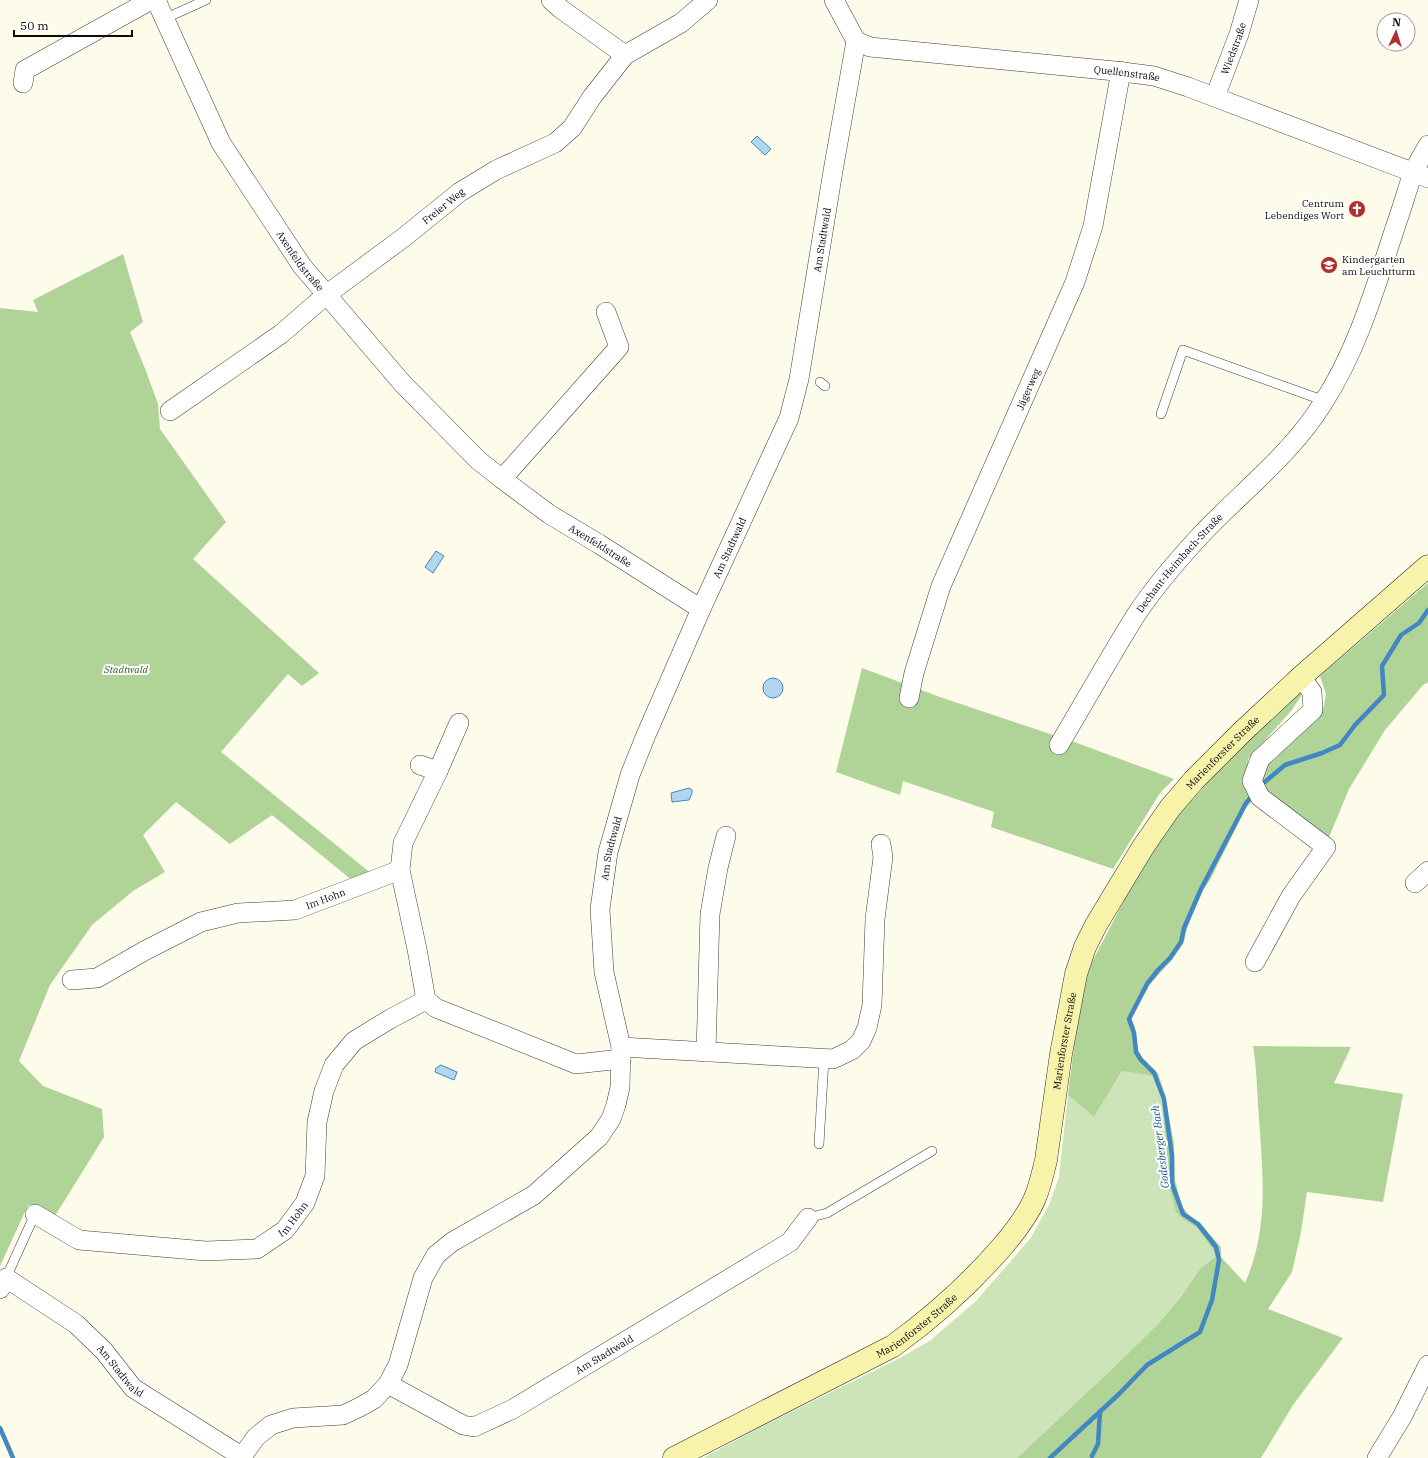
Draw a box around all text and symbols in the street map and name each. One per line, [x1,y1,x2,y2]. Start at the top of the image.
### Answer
scale bar [14,12,132,38]
north arrow [1376,12,1416,52]
text: N [1392,15,1402,29]
text: 50 m [20,18,49,33]
street label: Wiedstraße [1218,21,1249,76]
street label: Quellenstraße [1093,63,1162,85]
street label: Freier Weg [419,185,467,227]
place label: Centrum Lebendiges Wort [1265,197,1344,222]
church icon: Centrum Lebendiges Wort [1347,199,1367,219]
street label: Am Stadtwald [811,207,834,273]
street label: Axenfeldstraße [273,228,326,294]
place label: Kindergarten am Leuchtturm [1342,253,1416,278]
school or university icon: Kindergarten am Leuchtturm [1319,255,1339,275]
street label: Jägerweg [1014,366,1043,412]
street label: Dechant-Heimbach-Straße [1133,511,1226,615]
street label: Am Stadtwald [710,515,749,580]
street label: Axenfeldstraße [566,521,634,570]
park label: Stadtwald [103,663,148,676]
street label: Marienforster Straße [1183,713,1262,792]
street label: Am Stadtwald [598,815,625,881]
street label: Im Hohn [304,885,348,912]
street label: Marienforster Straße [1050,991,1079,1090]
water label: Godesberger Bach [1148,1105,1172,1189]
street label: Im Hohn [276,1198,311,1240]
street label: Marienforster Straße [874,1291,960,1361]
street label: Am Stadtwald [573,1332,636,1377]
street label: Am Stadtwald [94,1342,146,1400]

